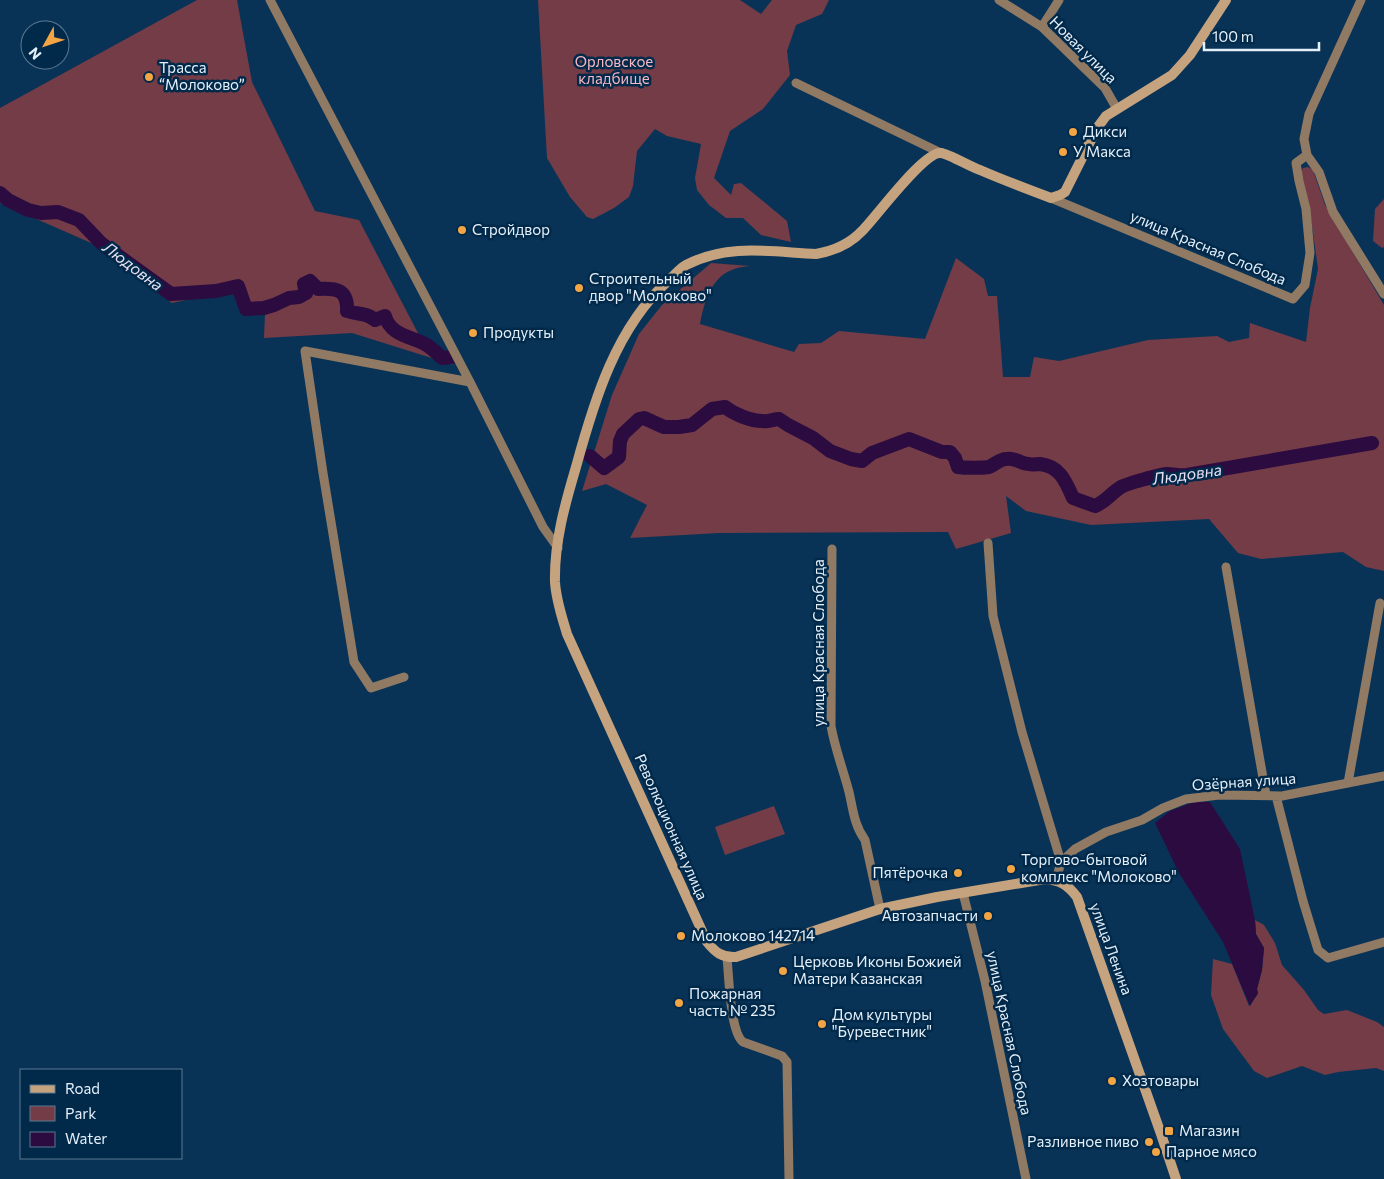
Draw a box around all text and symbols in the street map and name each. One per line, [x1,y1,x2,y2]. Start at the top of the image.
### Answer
street label: Новая улица [1046,12,1121,87]
north arrow [20,20,70,70]
scale bar [1204,20,1319,52]
text: 100 m [1212,27,1254,45]
text: N [25,44,45,63]
park label: Орловское кладбище [575,52,653,87]
place label: Трасса “Молоково” [159,58,245,93]
marker: Трасса “Молоково” [143,71,155,83]
place label: Дикси [1083,122,1127,140]
marker: Дикси [1067,126,1079,138]
place label: У Макса [1073,142,1131,160]
marker: У Макса [1057,146,1069,158]
street label: улица Красная Слобода [1128,206,1289,288]
place label: Стройдвор [472,220,550,238]
marker: Стройдвор [456,224,468,236]
water label: Людовна [99,236,167,294]
place label: Строительный двор "Молоково" [589,269,712,304]
marker: Строительный двор "Молоково" [573,282,585,294]
place label: Продукты [483,323,554,341]
marker: Продукты [467,327,479,339]
water label: Людовна [1150,459,1223,488]
street label: улица Красная Слобода [809,559,827,727]
street label: Революционная улица [632,751,712,902]
street label: Озёрная улица [1191,768,1297,794]
place label: Торгово-бытовой комплекс "Молоково" [1021,850,1177,885]
place label: Пятёрочка [873,863,948,881]
marker: Торгово-бытовой комплекс "Молоково" [1005,863,1017,875]
marker: Пятёрочка [952,867,964,879]
street label: улица Ленина [1087,900,1137,997]
place label: Автозапчасти [881,906,978,924]
marker: Автозапчасти [982,910,994,922]
place label: Молоково 142714 [691,926,815,944]
marker: Молоково 142714 [675,930,687,942]
street label: улица Красная Слобода [984,949,1036,1117]
place label: Церковь Иконы Божией Матери Казанская [793,952,962,987]
marker: Церковь Иконы Божией Матери Казанская [777,965,789,977]
place label: Пожарная часть № 235 [689,984,776,1019]
marker: Пожарная часть № 235 [673,997,685,1009]
place label: Дом культуры "Буревестник" [832,1005,932,1040]
marker: Дом культуры "Буревестник" [816,1018,828,1030]
legend [20,1069,182,1159]
place label: Хозтовары [1122,1071,1199,1089]
marker: Хозтовары [1106,1075,1118,1087]
text: Road [65,1079,100,1097]
text: Park [65,1104,96,1122]
place label: Магазин [1179,1121,1240,1139]
marker: Магазин [1163,1125,1175,1137]
text: Water [65,1129,107,1147]
place label: Разливное пиво [1027,1132,1139,1150]
marker: Разливное пиво [1143,1136,1155,1148]
place label: Парное мясо [1166,1142,1257,1160]
marker: Парное мясо [1150,1146,1162,1158]

